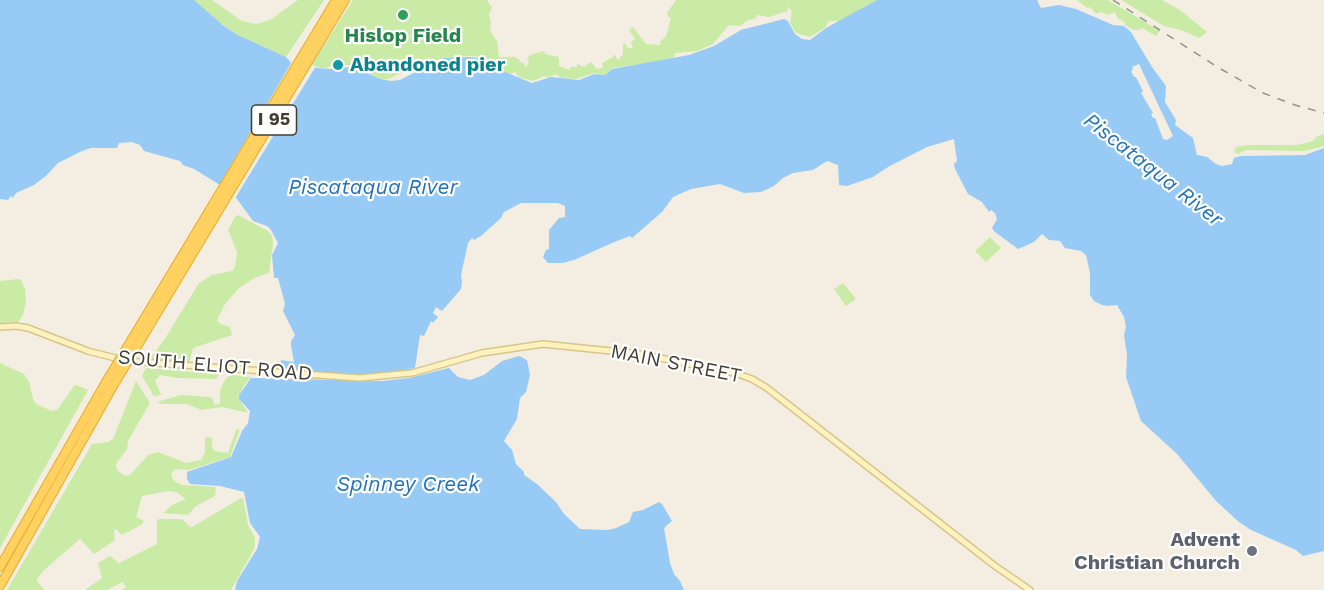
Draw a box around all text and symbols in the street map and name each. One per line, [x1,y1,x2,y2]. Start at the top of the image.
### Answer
marker: Hislop Field [396,8,410,22]
place label: Hislop Field [345,24,461,48]
place label: Abandoned pier [350,53,505,77]
marker: Abandoned pier [331,58,345,72]
road number: I 95 [252,105,296,135]
water label: Piscataqua River [1079,108,1227,232]
water label: Piscataqua River [288,175,458,201]
street label: MAIN STREET [608,340,744,388]
street label: SOUTH ELIOT ROAD [117,346,313,386]
water label: Spinney Creek [336,472,480,498]
place label: Advent Christian Church [1074,528,1240,575]
marker: Advent Christian Church [1245,544,1259,558]

